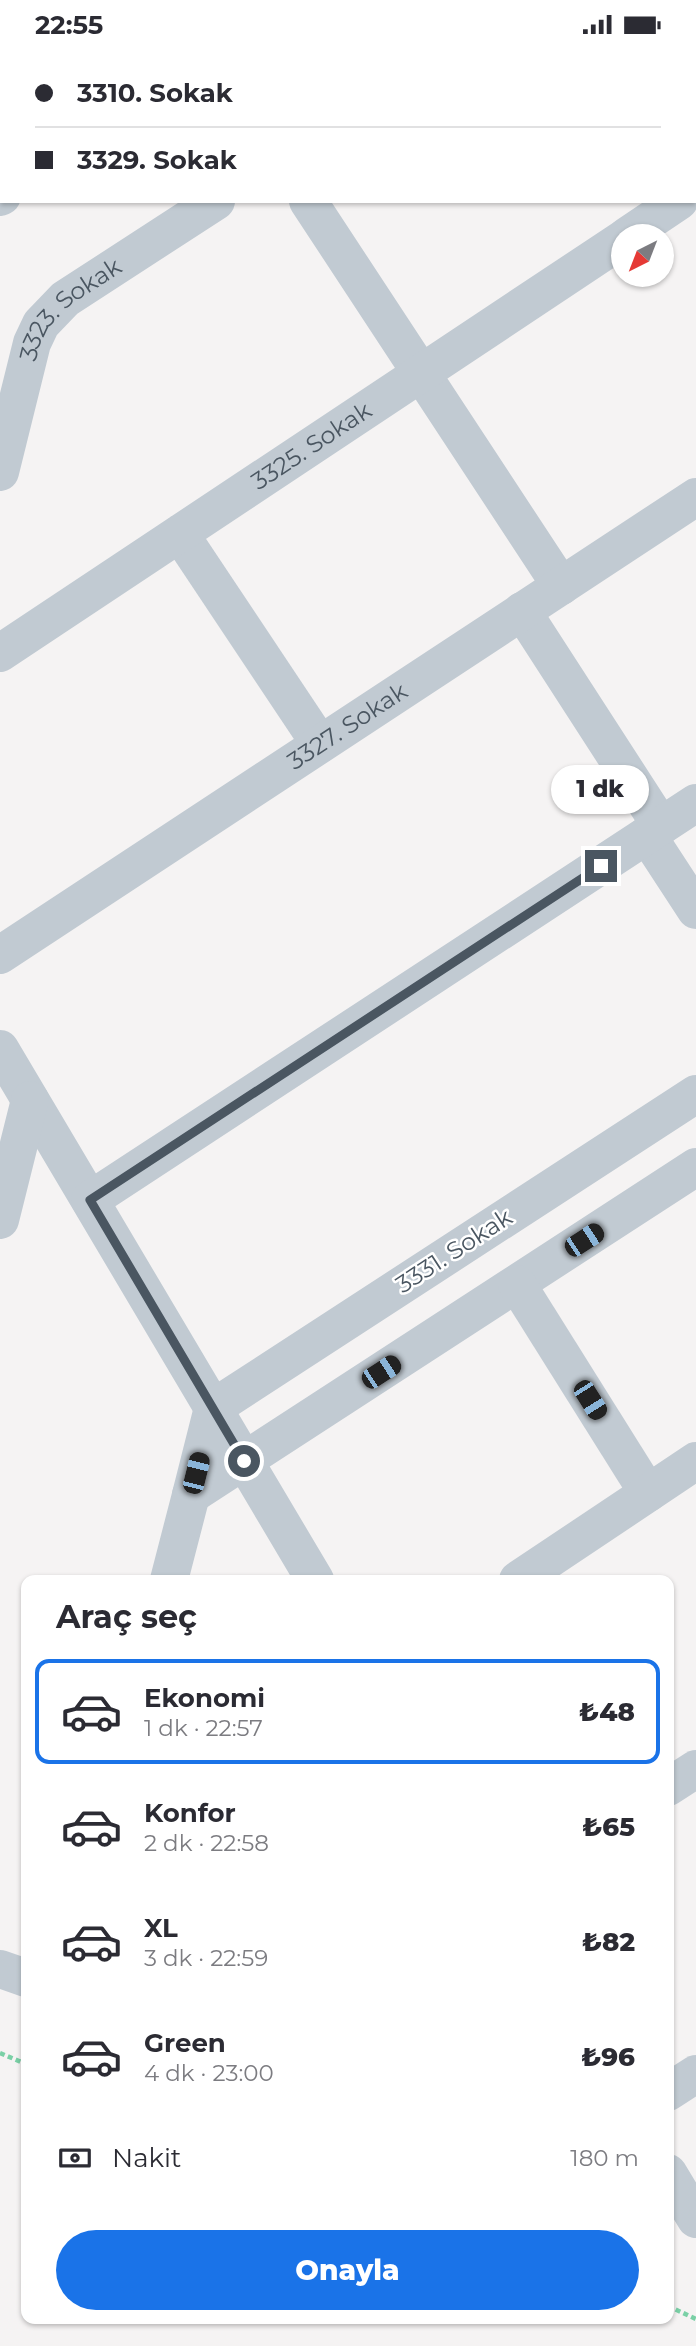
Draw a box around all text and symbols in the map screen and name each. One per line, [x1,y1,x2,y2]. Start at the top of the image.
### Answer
text: 22:55 [35,9,103,41]
text: 3310. Sokak [77,77,233,109]
text: 3329. Sokak [77,144,237,176]
north arrow [611,224,674,287]
map controls [611,224,674,287]
street label: 3323. Sokak [13,251,127,364]
street label: 3325. Sokak [246,395,377,496]
street label: 3327. Sokak [282,676,413,776]
callout: 1 dk [552,765,650,813]
text: 1 dk [576,775,624,803]
route end [585,850,617,882]
street label: 3331. Sokak [390,1202,518,1299]
car [561,1220,608,1260]
car [358,1352,405,1392]
car [570,1377,611,1423]
route start [228,1445,260,1477]
car [181,1450,212,1496]
text: Araç seç [56,1597,197,1636]
icon: car [60,1680,123,1743]
text: Ekonomi [144,1682,265,1714]
text: ₺48 [579,1696,635,1728]
text: 1 dk · 22:57 [144,1714,263,1742]
icon: car [60,1795,123,1858]
text: Konfor [144,1797,236,1829]
text: ₺65 [582,1811,635,1843]
text: 2 dk · 22:58 [144,1829,269,1857]
icon: car [60,1910,123,1973]
text: XL [144,1912,178,1944]
text: ₺82 [582,1926,635,1958]
text: 3 dk · 22:59 [144,1944,268,1972]
icon: car [60,2025,123,2088]
text: Green [144,2027,226,2059]
text: ₺96 [581,2041,635,2073]
text: 4 dk · 23:00 [144,2059,274,2087]
icon: cash [56,2139,94,2177]
text: Nakit [112,2142,181,2174]
text: 180 m [570,2144,639,2172]
button: Onayla [56,2230,639,2310]

